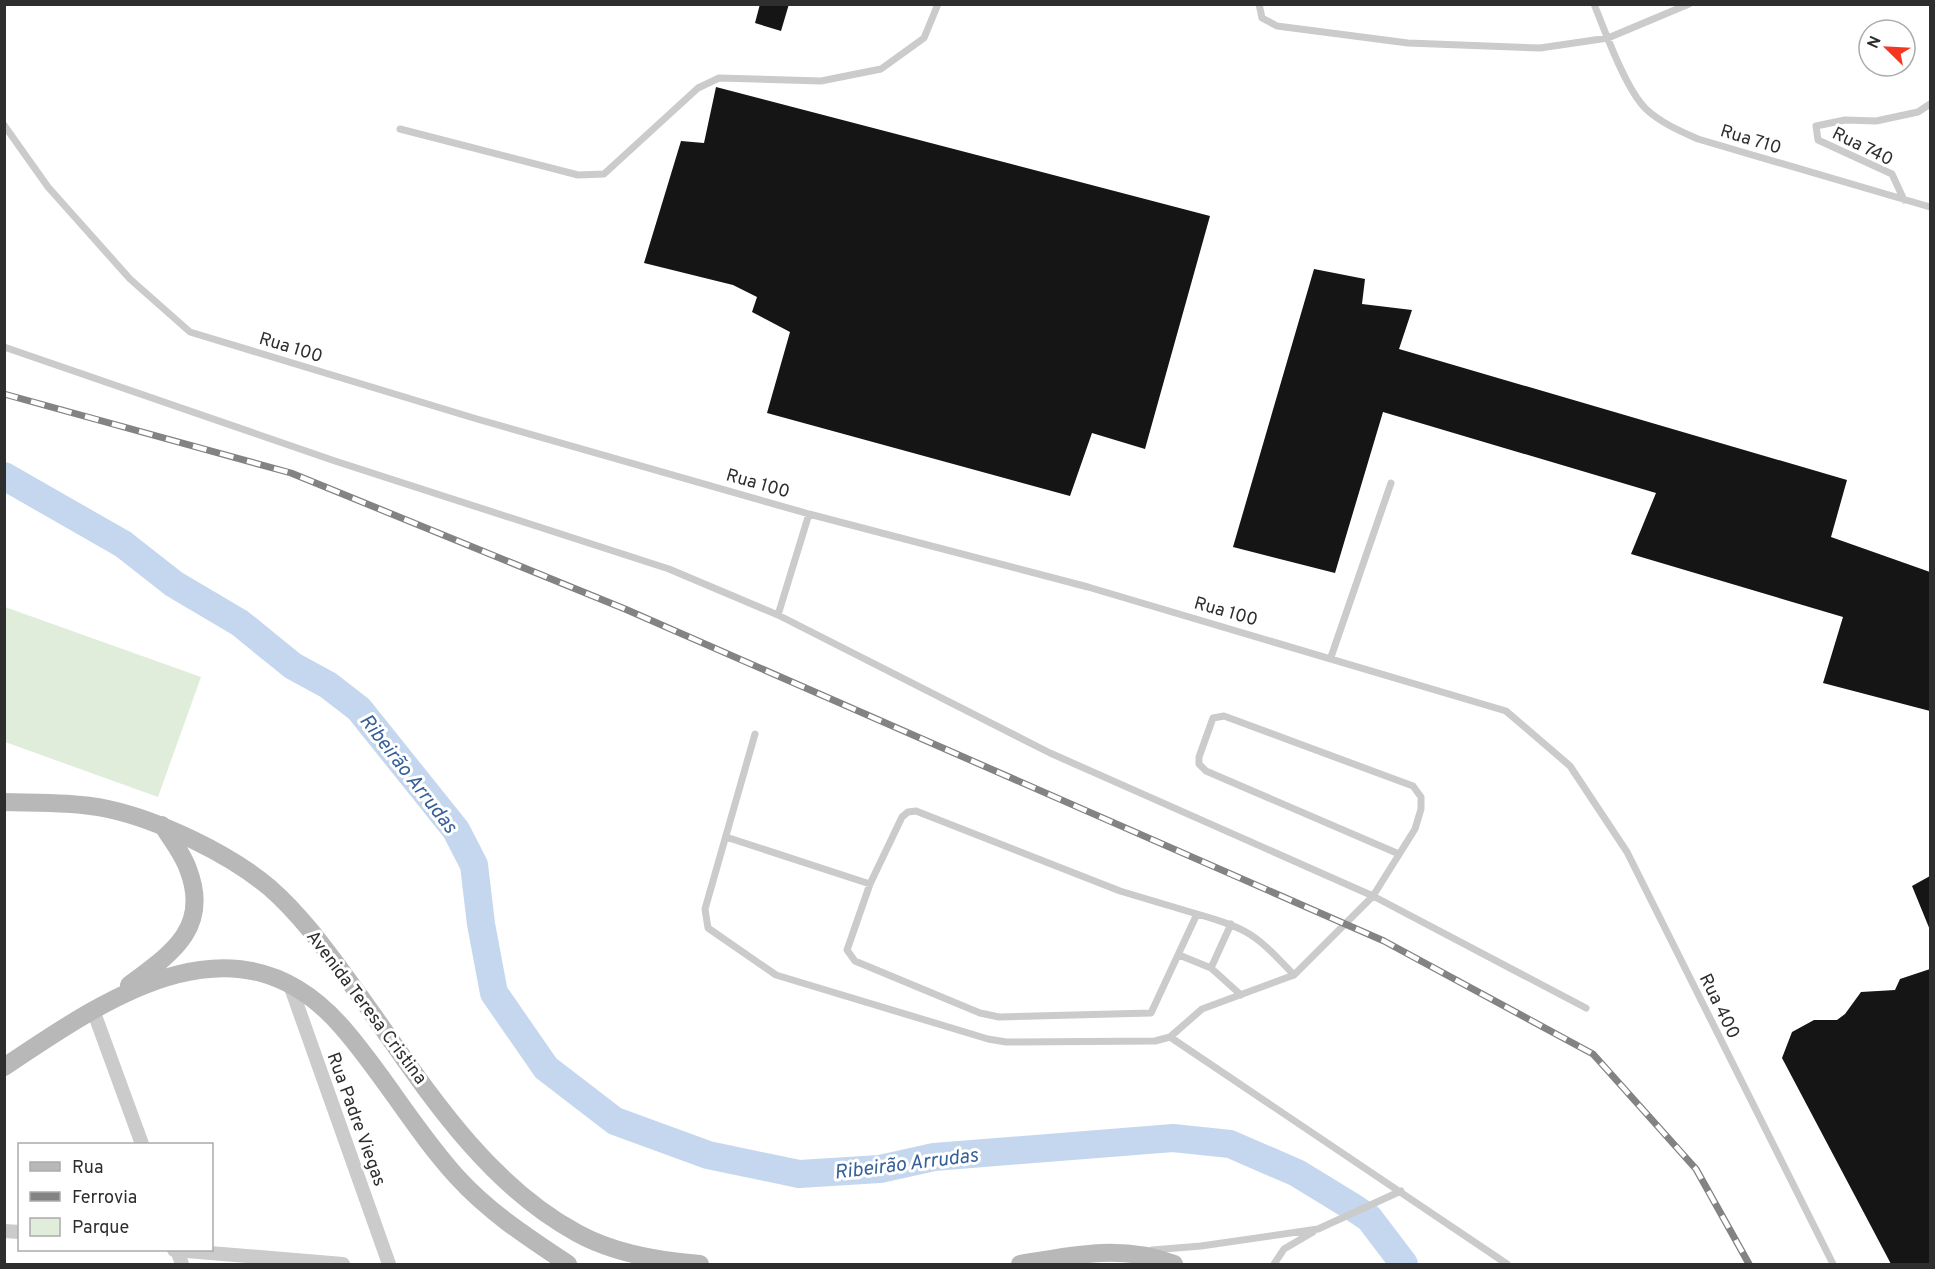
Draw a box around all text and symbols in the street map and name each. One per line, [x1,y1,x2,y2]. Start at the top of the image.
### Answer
north arrow [1857,18,1917,78]
text: N [1864,33,1887,52]
street label: Rua 710 [1717,120,1784,161]
street label: Rua 740 [1828,123,1897,172]
street label: Rua 100 [256,328,325,369]
street label: Rua 100 [723,464,792,505]
street label: Rua 100 [1191,592,1260,633]
water label: Ribeirão Arrudas [353,709,463,840]
street label: Avenida Teresa Cristina [300,926,431,1089]
street label: Rua 400 [1693,970,1744,1043]
street label: Rua Padre Viegas [321,1049,390,1190]
legend [18,1143,213,1251]
water label: Ribeirão Arrudas [833,1143,981,1187]
text: Rua [72,1157,103,1180]
text: Ferrovia [72,1187,137,1210]
text: Parque [72,1217,129,1240]

